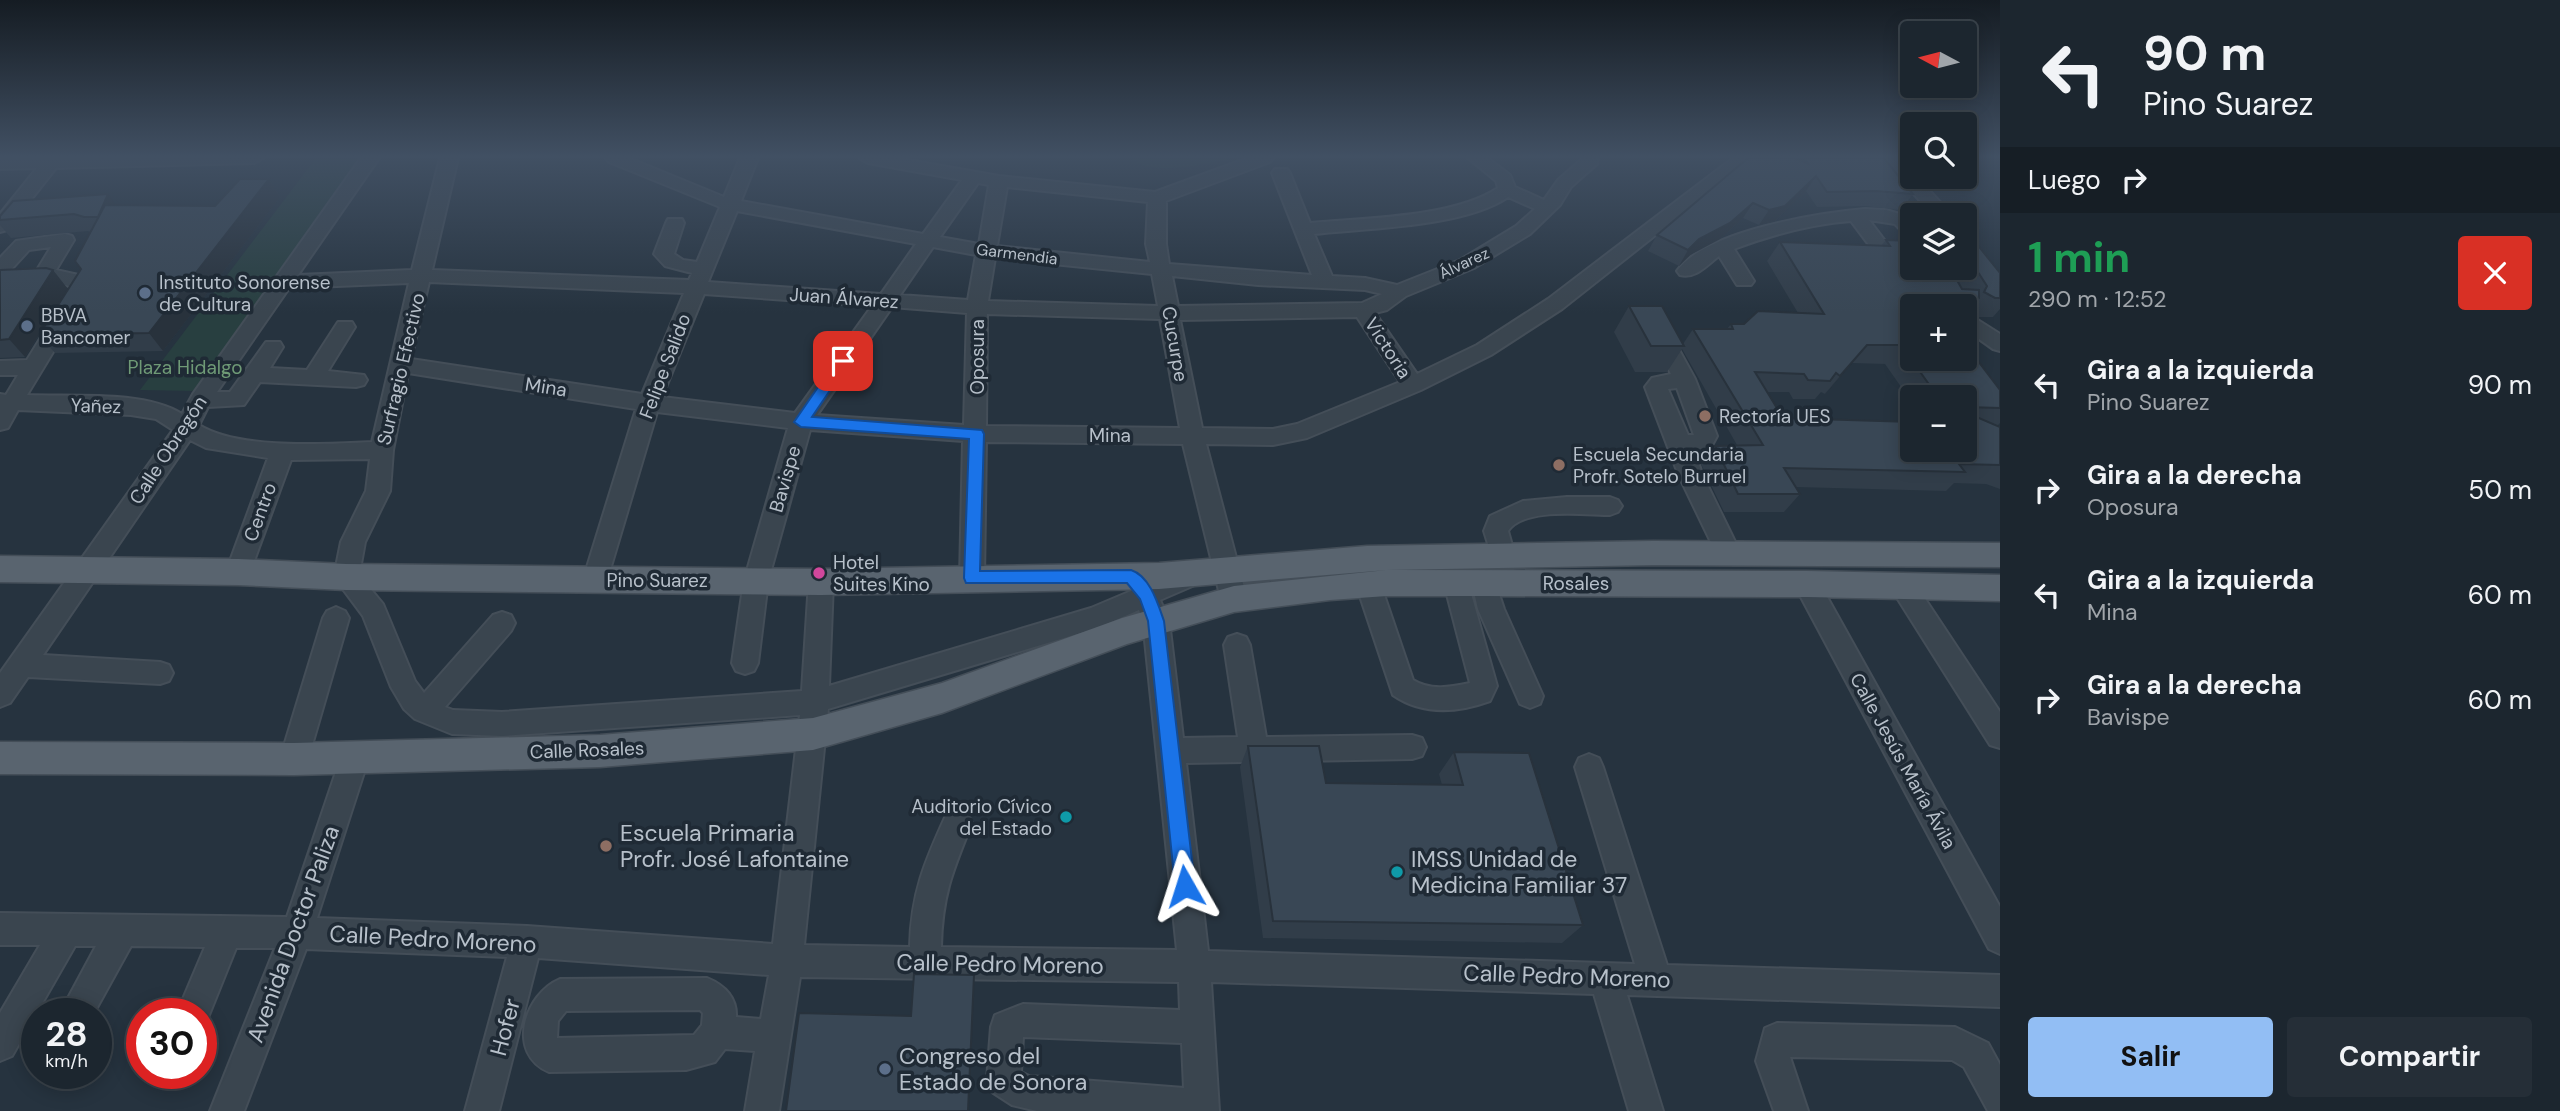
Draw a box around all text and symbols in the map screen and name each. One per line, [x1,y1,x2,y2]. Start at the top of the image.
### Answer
north arrow [1900,21,1978,98]
map controls [1900,21,1977,462]
text: 90 m [2143,21,2266,85]
icon: left [2028,28,2119,119]
text: Pino Suarez [2143,83,2313,125]
button: search [1900,112,1977,189]
icon: right [2115,161,2153,199]
text: Luego [2028,163,2101,197]
button: layers [1900,203,1977,280]
text: 1 min [2028,230,2130,285]
button: close [2458,236,2532,310]
street label: Garmendia [975,239,1059,269]
street label: Álvarez [1436,242,1492,284]
place label: Instituto Sonorense de Cultura [159,270,330,317]
street label: Juan Álvarez [788,282,900,314]
text: 290 m · 12:52 [2028,284,2167,314]
marker: Instituto Sonorense de Cultura [137,285,153,301]
street label: Surfragio Efectivo [371,291,431,447]
button: + [1900,294,1977,371]
place label: BBVA Bancomer [41,303,131,350]
street label: Cucurpe [1156,304,1194,384]
street label: Felipe Salido [634,310,696,422]
street label: Victoria [1359,313,1417,383]
marker: BBVA Bancomer [19,318,35,334]
street label: Oposura [965,319,990,395]
pin [813,331,873,391]
icon: arrive [824,342,862,380]
text: Gira a la izquierda [2087,353,2314,387]
park label: Plaza Hidalgo [127,355,243,380]
icon: left [2028,366,2066,404]
text: 90 m [2468,368,2532,402]
street label: Mina [523,371,569,403]
button: − [1900,385,1977,462]
text: Pino Suarez [2087,387,2210,417]
street label: Calle Obregón [124,391,212,509]
street label: Yañez [70,393,122,419]
place label: Rectoría UES [1719,404,1830,429]
marker: Rectoría UES [1697,408,1713,424]
street label: Mina [1089,423,1131,448]
place label: Escuela Secundaria Profr. Sotelo Burruel [1573,442,1746,489]
street label: Bavispe [764,443,806,515]
marker: Escuela Secundaria Profr. Sotelo Burruel [1551,457,1567,473]
text: Gira a la derecha [2087,458,2302,492]
icon: right [2028,471,2066,509]
text: 50 m [2468,473,2532,507]
street label: Centro [238,479,282,545]
text: Oposura [2087,492,2179,522]
place label: Hotel Suites Kino [833,550,930,597]
text: Gira a la izquierda [2087,563,2314,597]
marker: Hotel Suites Kino [811,565,827,581]
street label: Pino Suarez [606,568,708,593]
street label: Rosales [1543,571,1609,596]
icon: left [2028,576,2066,614]
text: 60 m [2468,578,2532,612]
text: Mina [2087,597,2138,627]
text: Gira a la derecha [2087,668,2302,702]
street label: Calle Jesús María Ávila [1844,669,1962,853]
icon: right [2028,681,2066,719]
text: 60 m [2468,683,2532,717]
text: Bavispe [2087,702,2170,732]
street label: Calle Rosales [529,736,645,764]
place label: Auditorio Cívico del Estado [911,794,1052,841]
marker: Auditorio Cívico del Estado [1058,809,1074,825]
place label: Escuela Primaria Profr. José Lafontaine [620,818,849,874]
street label: Avenida Doctor Paliza [240,821,346,1047]
marker: Escuela Primaria Profr. José Lafontaine [598,838,614,854]
place label: IMSS Unidad de Medicina Familiar 37 [1411,844,1627,900]
position arrow [1148,849,1222,923]
marker: IMSS Unidad de Medicina Familiar 37 [1389,864,1405,880]
street label: Calle Pedro Moreno [329,919,537,959]
street label: Calle Pedro Moreno [896,947,1104,981]
street label: Calle Pedro Moreno [1463,957,1671,995]
street label: Hofer [483,995,527,1059]
speed limit sign: 30 [126,998,217,1089]
text: 28 [45,1011,88,1057]
button: Salir [2028,1017,2273,1097]
button: Compartir [2287,1017,2532,1097]
place label: Congreso del Estado de Sonora [899,1041,1087,1097]
text: km/h [45,1049,88,1073]
marker: Congreso del Estado de Sonora [877,1061,893,1077]

